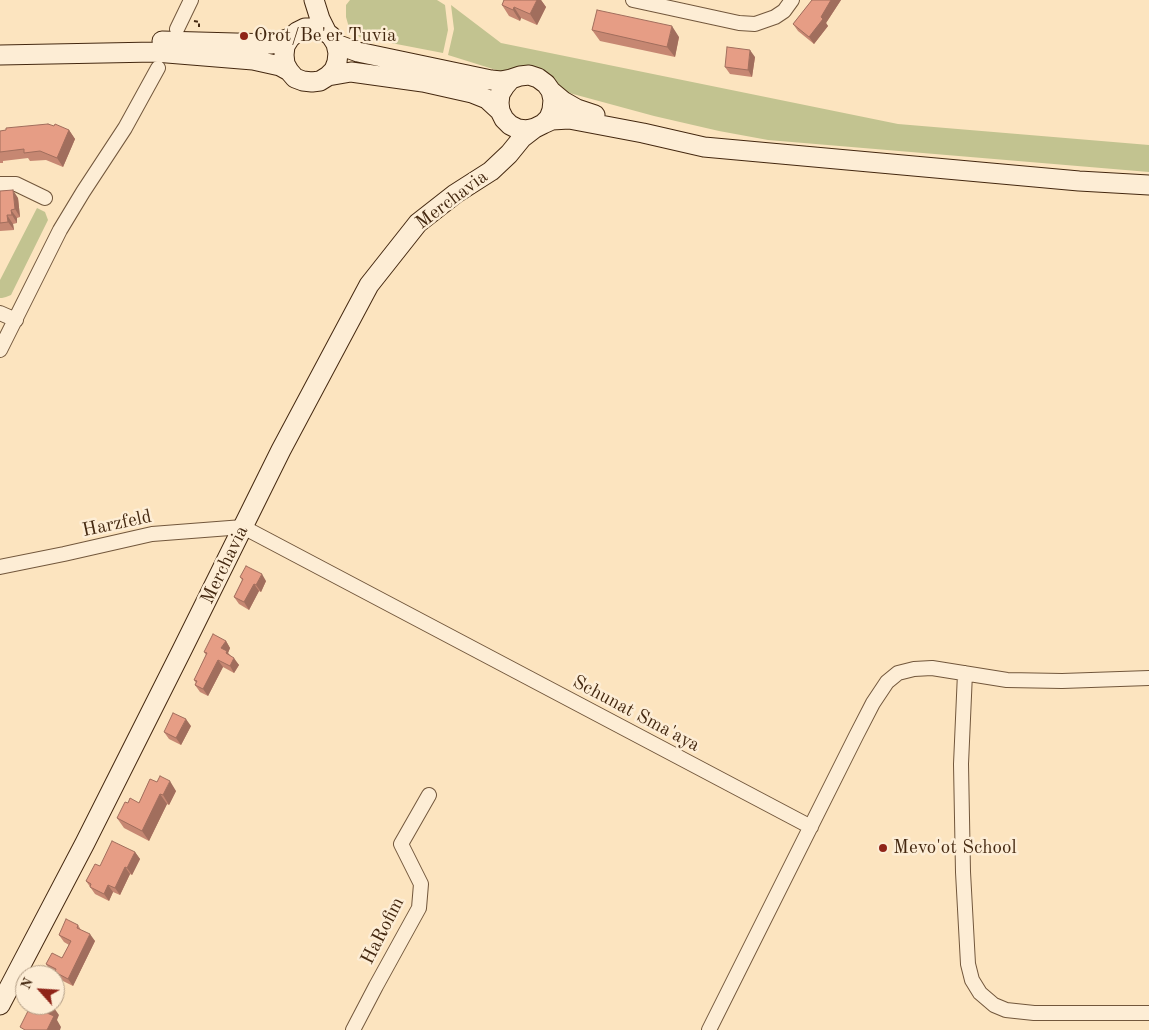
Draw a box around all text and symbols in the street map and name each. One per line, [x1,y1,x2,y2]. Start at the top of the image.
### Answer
place label: Orot/Be'er Tuvia [254,25,396,47]
marker: Orot/Be'er Tuvia [238,30,250,42]
street label: Merchavia [411,165,493,235]
street label: Harzfeld [80,506,154,542]
street label: Merchavia [196,522,254,608]
street label: Schunat Sma'aya [568,671,704,757]
place label: Mevo'ot School [893,837,1017,859]
marker: Mevo'ot School [877,842,889,854]
street label: HaRofim [356,894,410,968]
north arrow [15,965,65,1015]
text: N [19,976,36,992]

